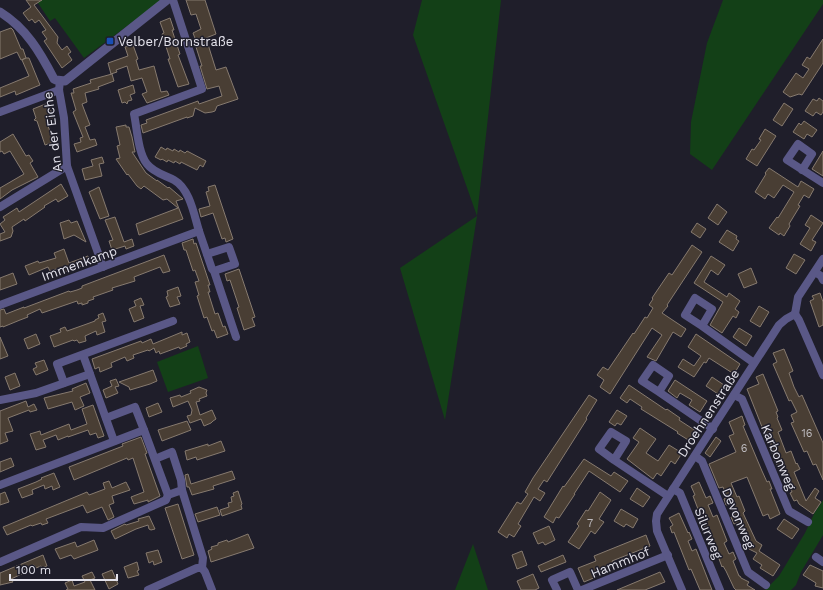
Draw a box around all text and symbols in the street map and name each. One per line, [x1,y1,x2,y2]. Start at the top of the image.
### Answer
place label: Velber/Bornstraße [118,34,233,49]
marker: Velber/Bornstraße [105,36,115,46]
street label: An der Eiche [40,91,65,173]
street label: Immenkamp [39,243,119,284]
street label: Droehnenstraße [674,367,742,460]
street label: Karbonweg [758,422,799,492]
house number: 16 [802,427,813,440]
house number: 6 [741,442,748,455]
street label: Devonweg [719,486,758,551]
street label: Silurweg [691,505,726,561]
house number: 7 [587,517,593,530]
street label: Hammhof [588,544,652,581]
scale bar [10,556,117,582]
text: 100 m [16,563,51,577]

